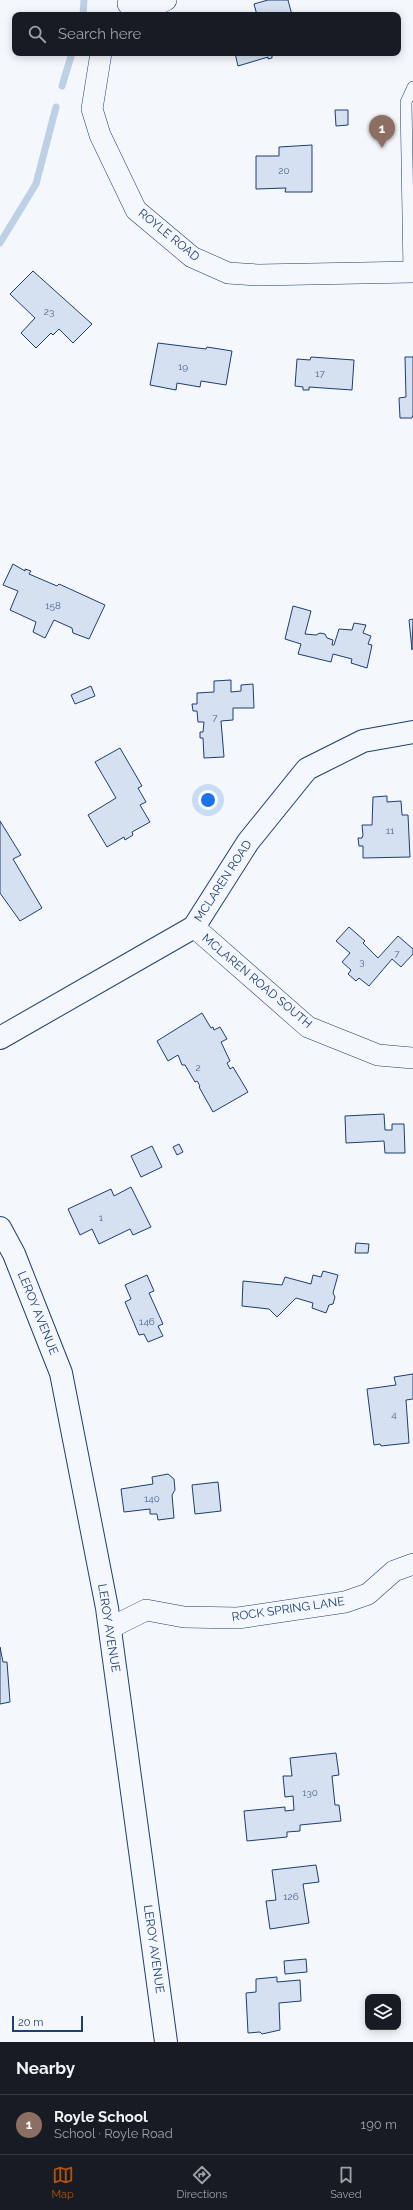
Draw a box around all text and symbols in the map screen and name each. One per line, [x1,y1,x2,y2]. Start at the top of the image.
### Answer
search box [12,12,401,56]
icon: search [26,23,48,45]
text: Search here [58,25,141,43]
pin: 1 [369,115,395,148]
house number: 20 [278,165,290,176]
street label: ROYLE ROAD [136,206,203,264]
house number: 23 [44,306,54,317]
house number: 19 [178,361,188,372]
house number: 17 [315,368,325,379]
house number: 158 [45,600,61,611]
house number: 7 [212,712,218,723]
your location [198,790,218,810]
house number: 11 [386,825,395,836]
street label: MCLAREN ROAD [191,837,255,924]
street label: MCLAREN ROAD SOUTH [199,931,315,1031]
house number: 7 [394,948,400,959]
house number: 3 [359,956,365,967]
house number: 2 [195,1062,201,1073]
house number: 1 [99,1212,104,1223]
street label: LEROY AVENUE [15,1269,61,1357]
house number: 146 [139,1316,155,1327]
house number: 4 [391,1409,397,1420]
house number: 140 [144,1493,160,1504]
street label: LEROY AVENUE [95,1583,123,1673]
street label: ROCK SPRING LANE [231,1594,345,1624]
house number: 130 [302,1787,318,1798]
house number: 126 [283,1891,299,1902]
street label: LEROY AVENUE [141,1904,167,1994]
map controls [365,1994,401,2030]
button: layers [365,1994,401,2030]
scale bar [12,2014,83,2033]
text: 20 m [18,2016,43,2029]
text: Nearby [16,2058,75,2078]
text: Royle School [54,2108,148,2126]
text: 1 [26,2117,32,2132]
text: 190 m [361,2117,397,2132]
text: School · Royle Road [54,2126,173,2141]
tab: Map [51,2164,74,2201]
tab: Directions [177,2164,227,2201]
tab: Saved [330,2164,362,2201]

